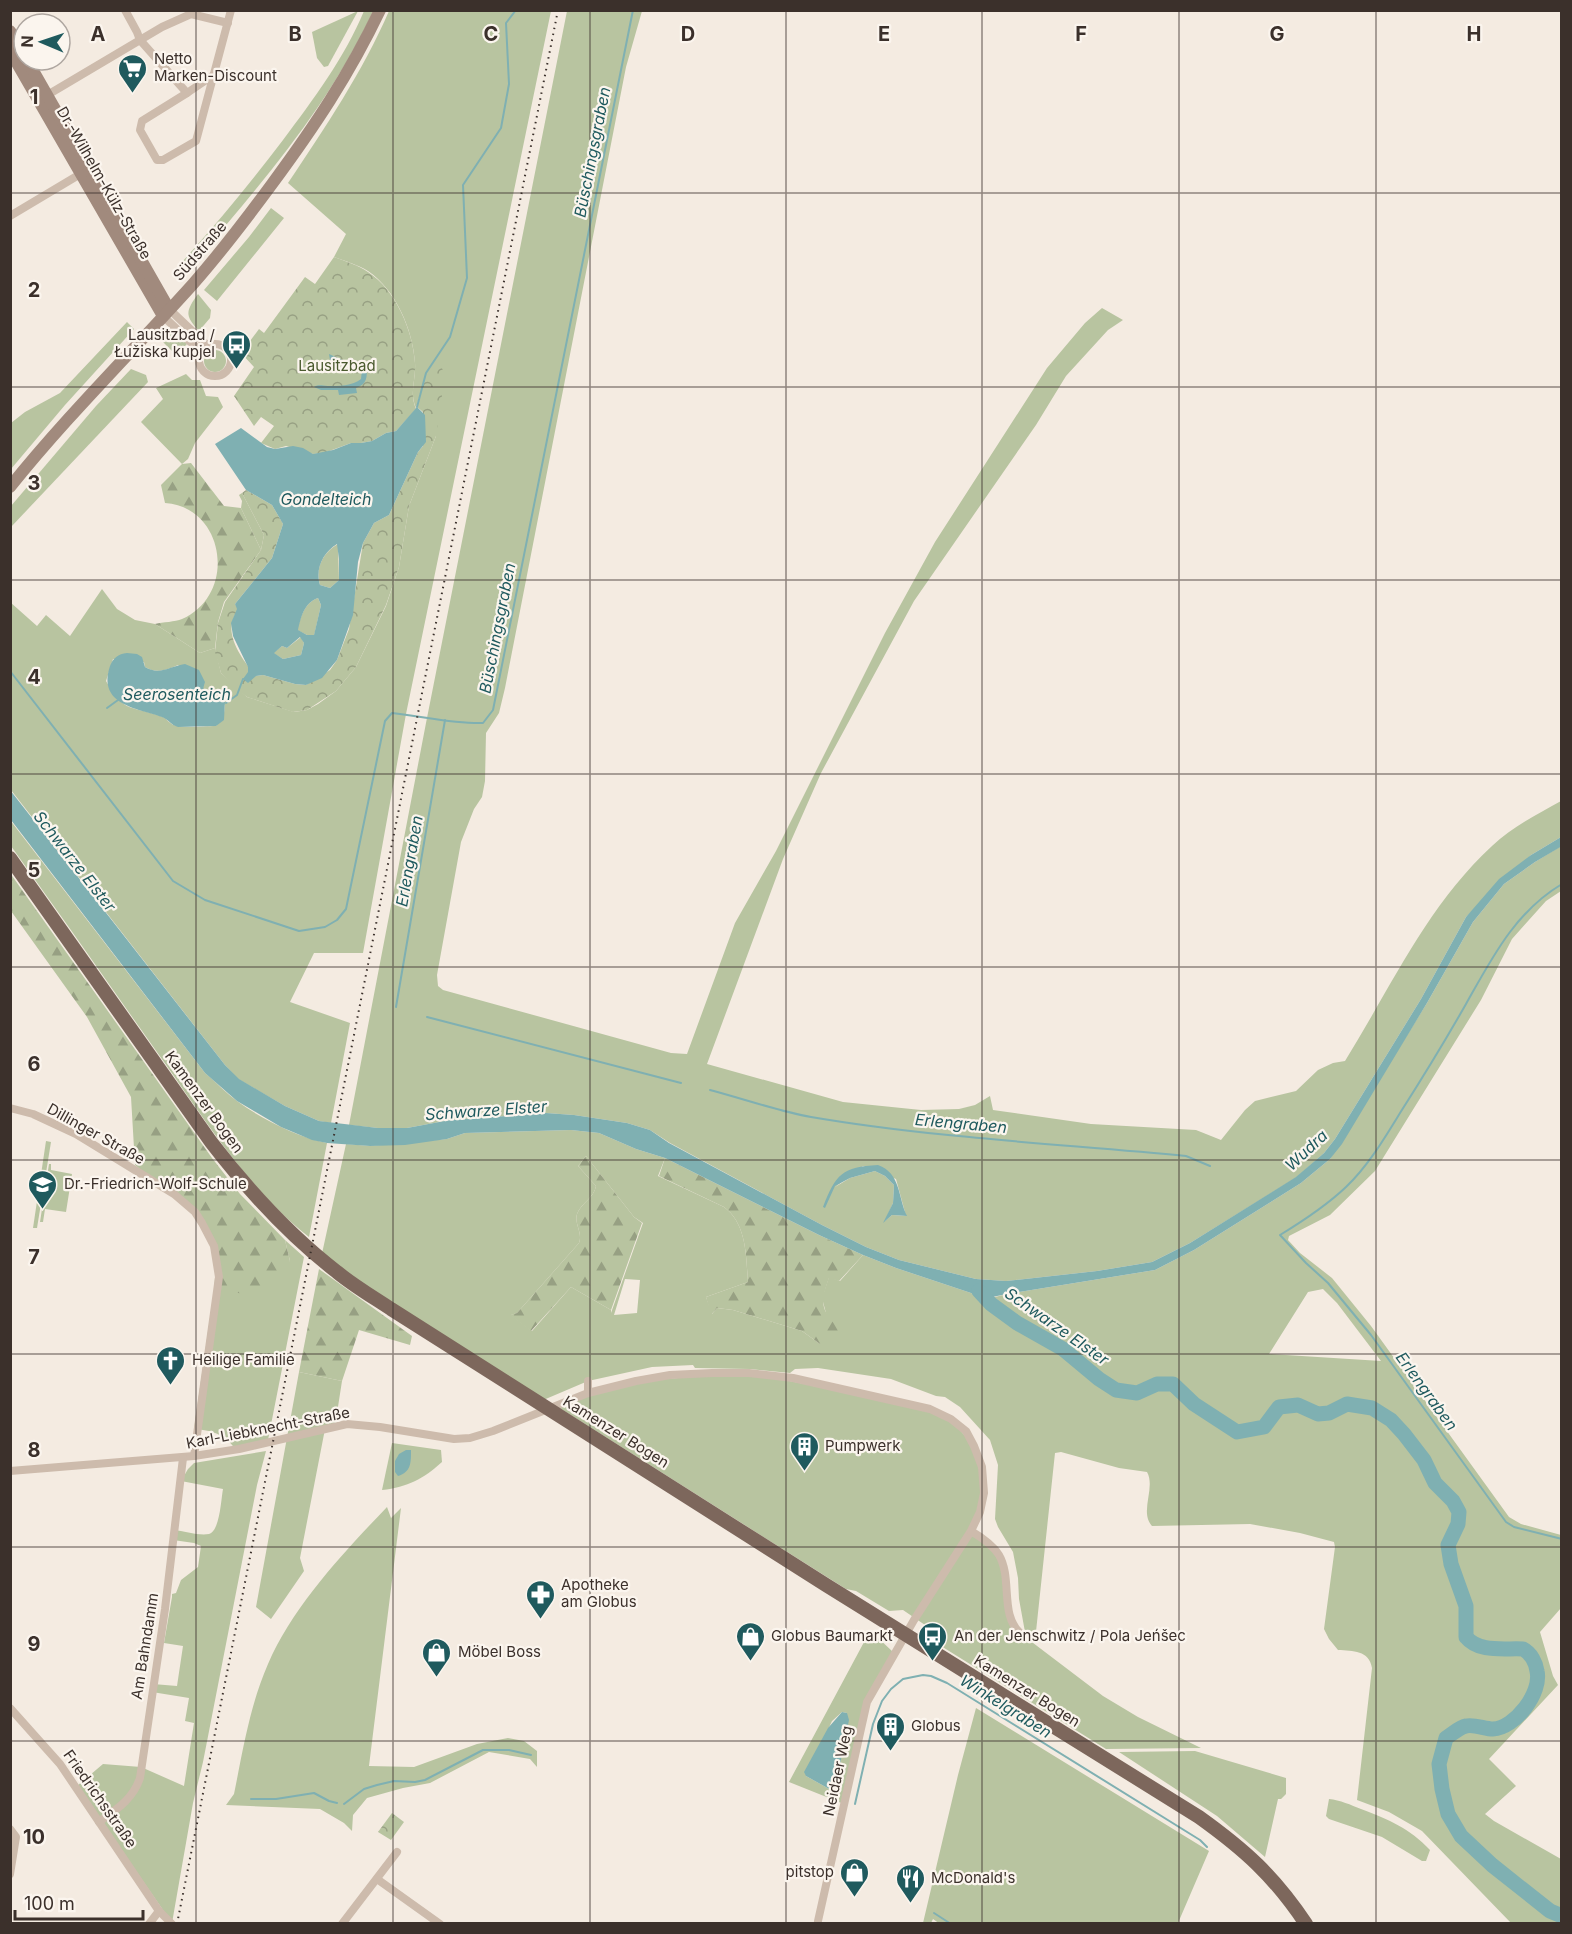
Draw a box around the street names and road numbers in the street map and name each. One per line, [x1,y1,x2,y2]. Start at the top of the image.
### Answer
street label: Dr.-Wilhelm-Külz-Straße [53,103,156,262]
street label: Südstraße [169,217,231,284]
street label: Kamenzer Bogen [161,1047,248,1156]
street label: Dillinger Straße [44,1099,148,1168]
street label: Kamenzer Bogen [560,1391,673,1472]
street label: Karl-Liebknecht-Straße [184,1402,351,1453]
street label: Am Bahndamm [127,1591,162,1701]
street label: Kamenzer Bogen [971,1650,1084,1731]
street label: Neidaer Weg [819,1724,856,1818]
street label: Friedrichsstraße [59,1746,141,1852]

